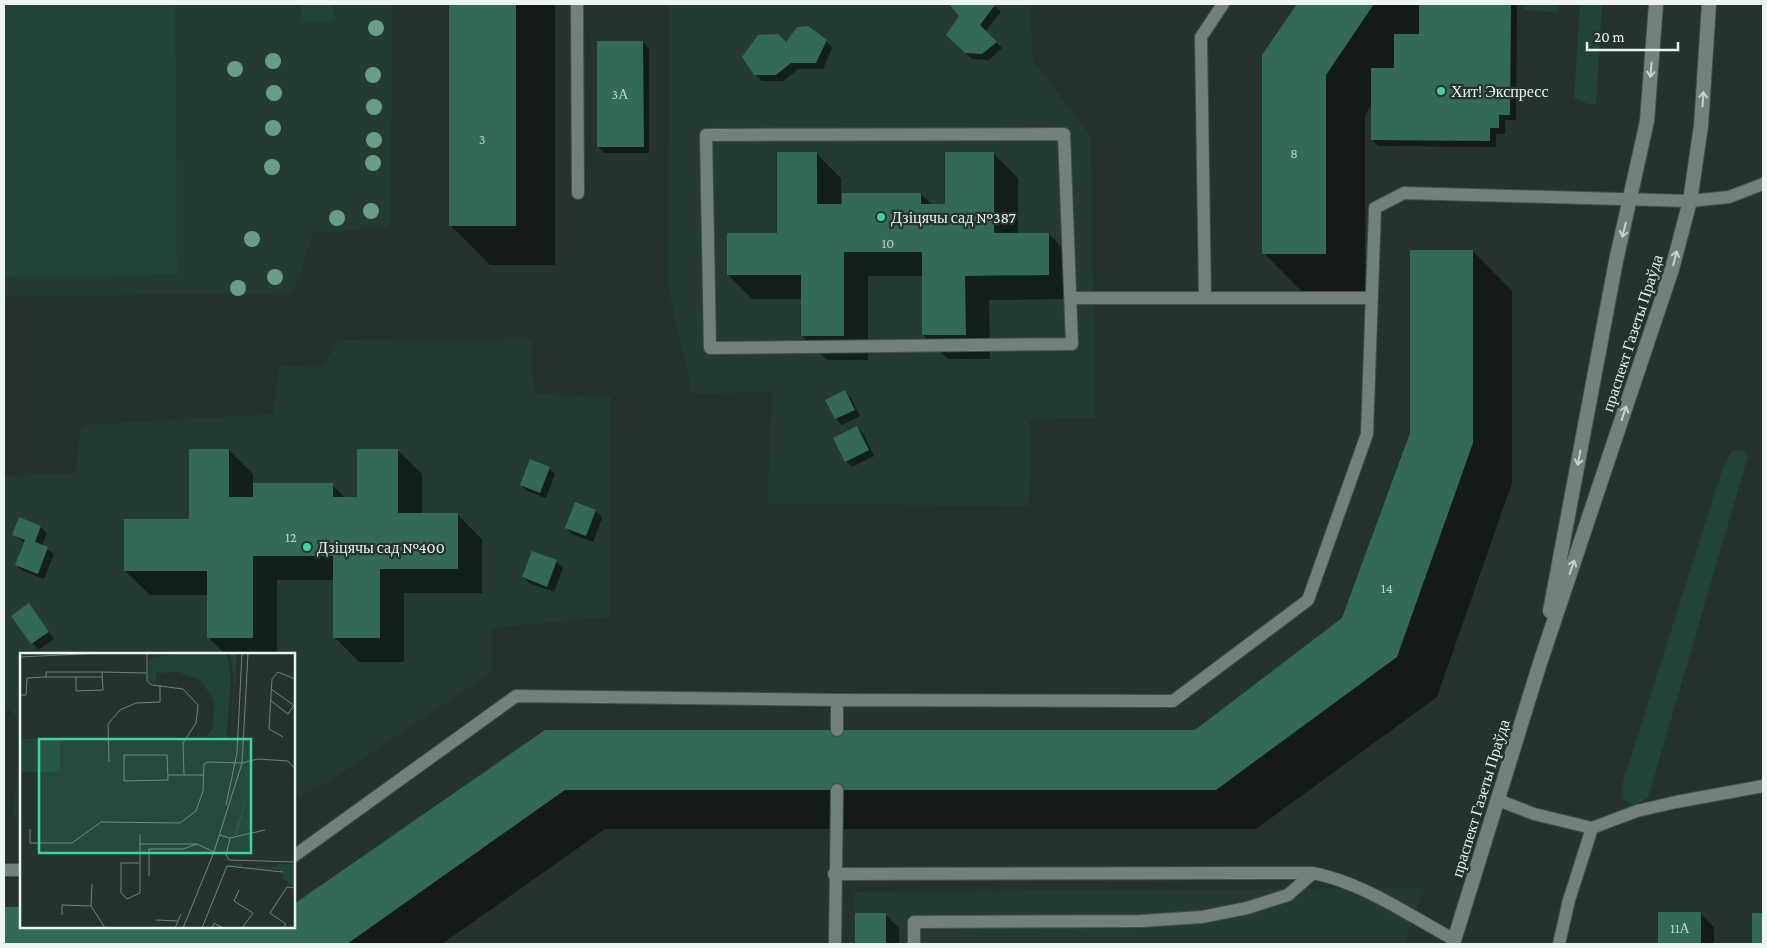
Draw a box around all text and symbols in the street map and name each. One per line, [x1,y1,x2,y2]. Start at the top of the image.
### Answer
scale bar [1587,20,1678,52]
text: 20 m [1594,29,1625,45]
one-way arrow [1646,62,1656,78]
place label: Хит! Экспресс [1451,83,1549,101]
marker: Хит! Экспресс [1435,85,1447,97]
house number: 3А [612,86,629,102]
one-way arrow [1698,91,1707,107]
house number: 3 [479,131,485,147]
house number: 8 [1290,145,1298,161]
place label: Дзіцячы сад №387 [891,209,1016,227]
marker: Дзіцячы сад №387 [875,211,887,223]
one-way arrow [1618,221,1628,237]
house number: 10 [882,235,894,251]
one-way arrow [1671,251,1680,267]
street label: праспект Газеты Праўда [1599,253,1667,414]
one-way arrow [1620,405,1629,421]
one-way arrow [1573,449,1583,465]
house number: 12 [285,529,297,545]
place label: Дзіцячы сад №400 [317,539,445,557]
marker: Дзіцячы сад №400 [301,541,313,553]
one-way arrow [1568,559,1578,575]
house number: 14 [1381,580,1393,596]
inset map [20,653,295,928]
street label: праспект Газеты Праўда [1448,717,1514,879]
house number: 11А [1670,920,1691,936]

